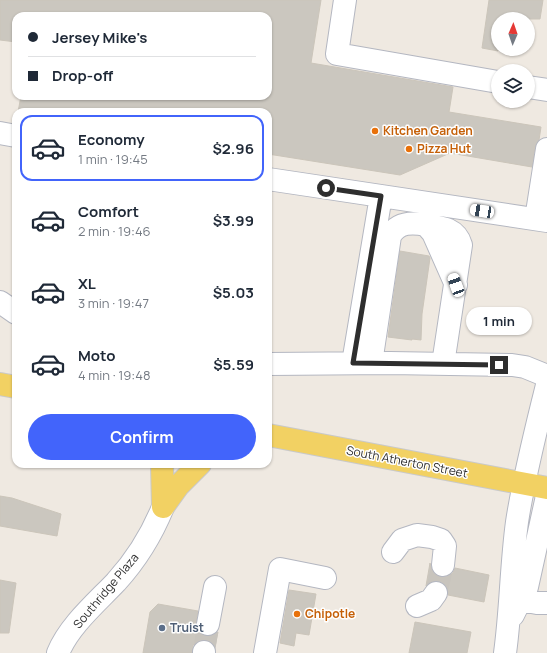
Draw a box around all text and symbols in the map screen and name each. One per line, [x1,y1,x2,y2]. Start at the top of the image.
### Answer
north arrow [491,12,535,56]
map controls [491,12,535,108]
text: Jersey Mike's [52,27,147,48]
button: layers [491,64,535,108]
text: Drop-off [52,65,113,86]
place label: Kitchen Garden [383,122,473,139]
marker: Kitchen Garden [370,126,380,136]
text: Economy [78,129,145,150]
icon: car [30,130,66,166]
text: $2.96 [212,138,254,159]
place label: Pizza Hut [417,140,471,157]
marker: Pizza Hut [404,144,414,154]
text: 1 min · 19:45 [78,150,148,168]
route start [317,179,335,197]
text: Comfort [78,201,139,222]
icon: car [30,202,66,238]
car [469,203,495,219]
text: $3.99 [213,210,254,231]
text: 2 min · 19:46 [78,222,151,240]
car [446,272,466,298]
text: XL [78,273,96,294]
icon: car [30,274,66,310]
text: $5.03 [213,282,254,303]
text: 3 min · 19:47 [78,294,149,312]
callout: 1 min [466,307,532,335]
text: 1 min [483,312,515,330]
text: Moto [78,345,115,366]
icon: car [30,346,66,382]
text: $5.59 [213,354,254,375]
route end [490,356,508,374]
text: 4 min · 19:48 [78,366,150,384]
button: Confirm [28,414,256,460]
street label: South Atherton Street [345,441,469,482]
street label: Southridge Plaza [69,549,142,632]
place label: Chipotle [305,605,355,622]
marker: Chipotle [292,609,302,619]
place label: Truist [170,619,204,636]
marker: Truist [157,623,167,633]

